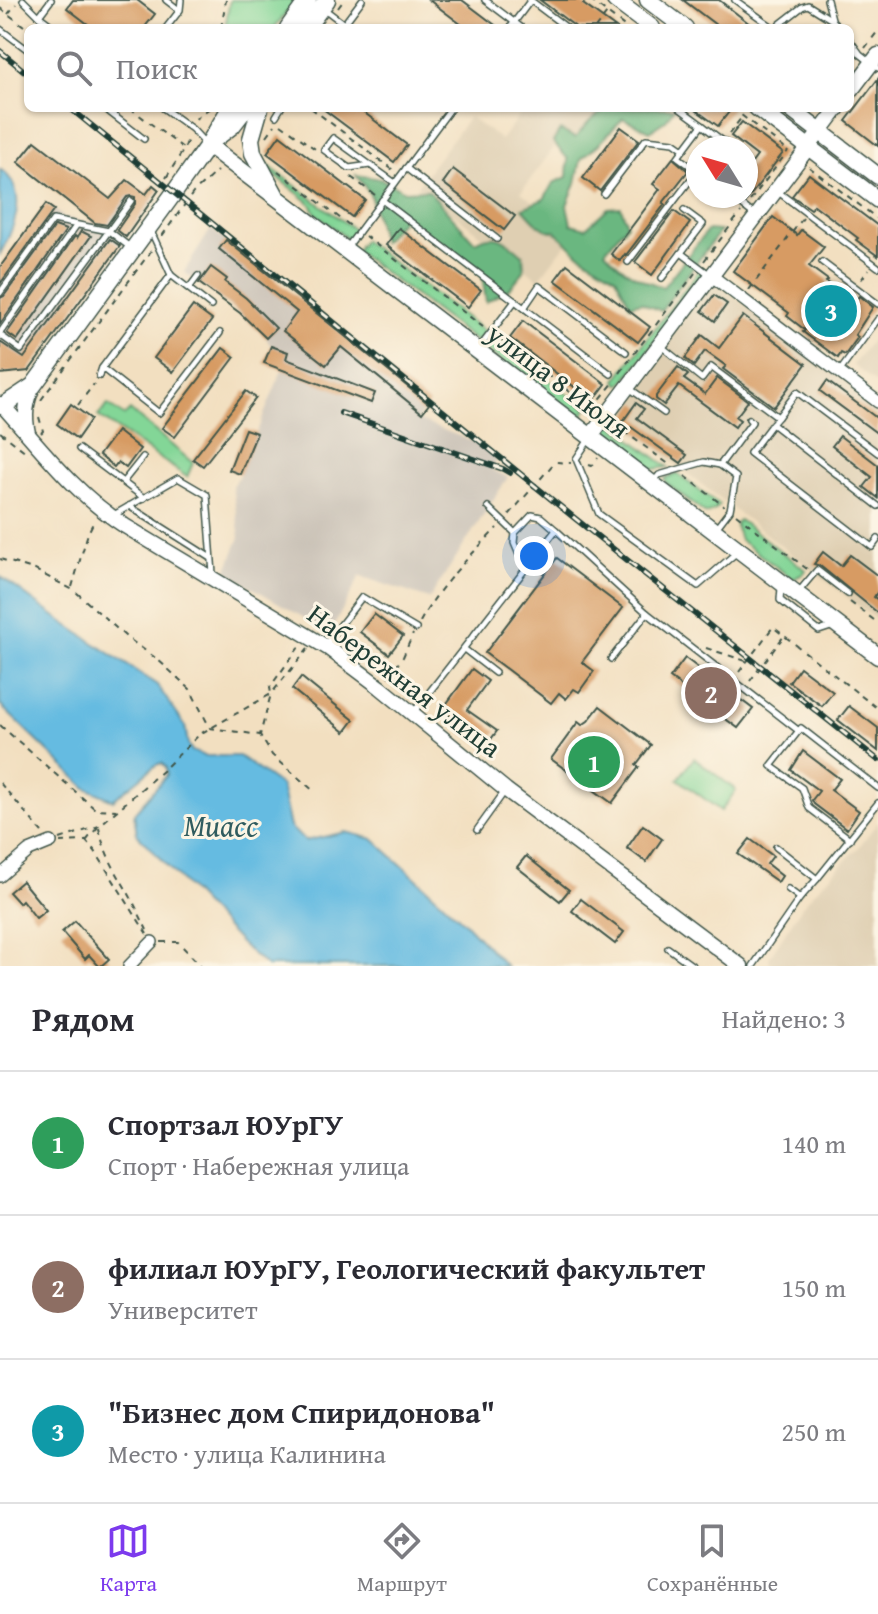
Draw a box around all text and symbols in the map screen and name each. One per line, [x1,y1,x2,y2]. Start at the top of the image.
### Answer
search box [24,24,854,112]
icon: search [52,46,96,90]
text: Поиск [116,46,198,90]
north arrow [686,136,758,208]
pin: 3 [805,281,857,341]
street label: улица 8 Июля [478,312,639,448]
your location [514,536,554,576]
street label: Набережная улица [299,593,511,767]
pin: 2 [685,663,737,723]
pin: 1 [568,732,620,792]
water label: Миасс [184,803,259,847]
text: Рядом [32,994,135,1043]
text: Найдено: 3 [722,999,846,1038]
text: Спортзал ЮУрГУ [108,1102,343,1146]
text: 1 [51,1124,65,1163]
text: 140 m [781,1124,846,1163]
text: Спорт · Набережная улица [108,1146,409,1185]
text: филиал ЮУрГУ, Геологический факультет [108,1246,705,1290]
text: 2 [51,1268,65,1307]
text: 150 m [781,1268,846,1307]
text: Университет [108,1290,258,1329]
text: "Бизнес дом Спиридонова" [108,1390,495,1434]
text: 3 [51,1412,65,1451]
text: 250 m [781,1412,846,1451]
text: Место · улица Калинина [108,1434,386,1473]
tab: Карта [100,1519,157,1599]
tab: Маршрут [357,1519,447,1599]
tab: Сохранённые [647,1519,778,1599]

